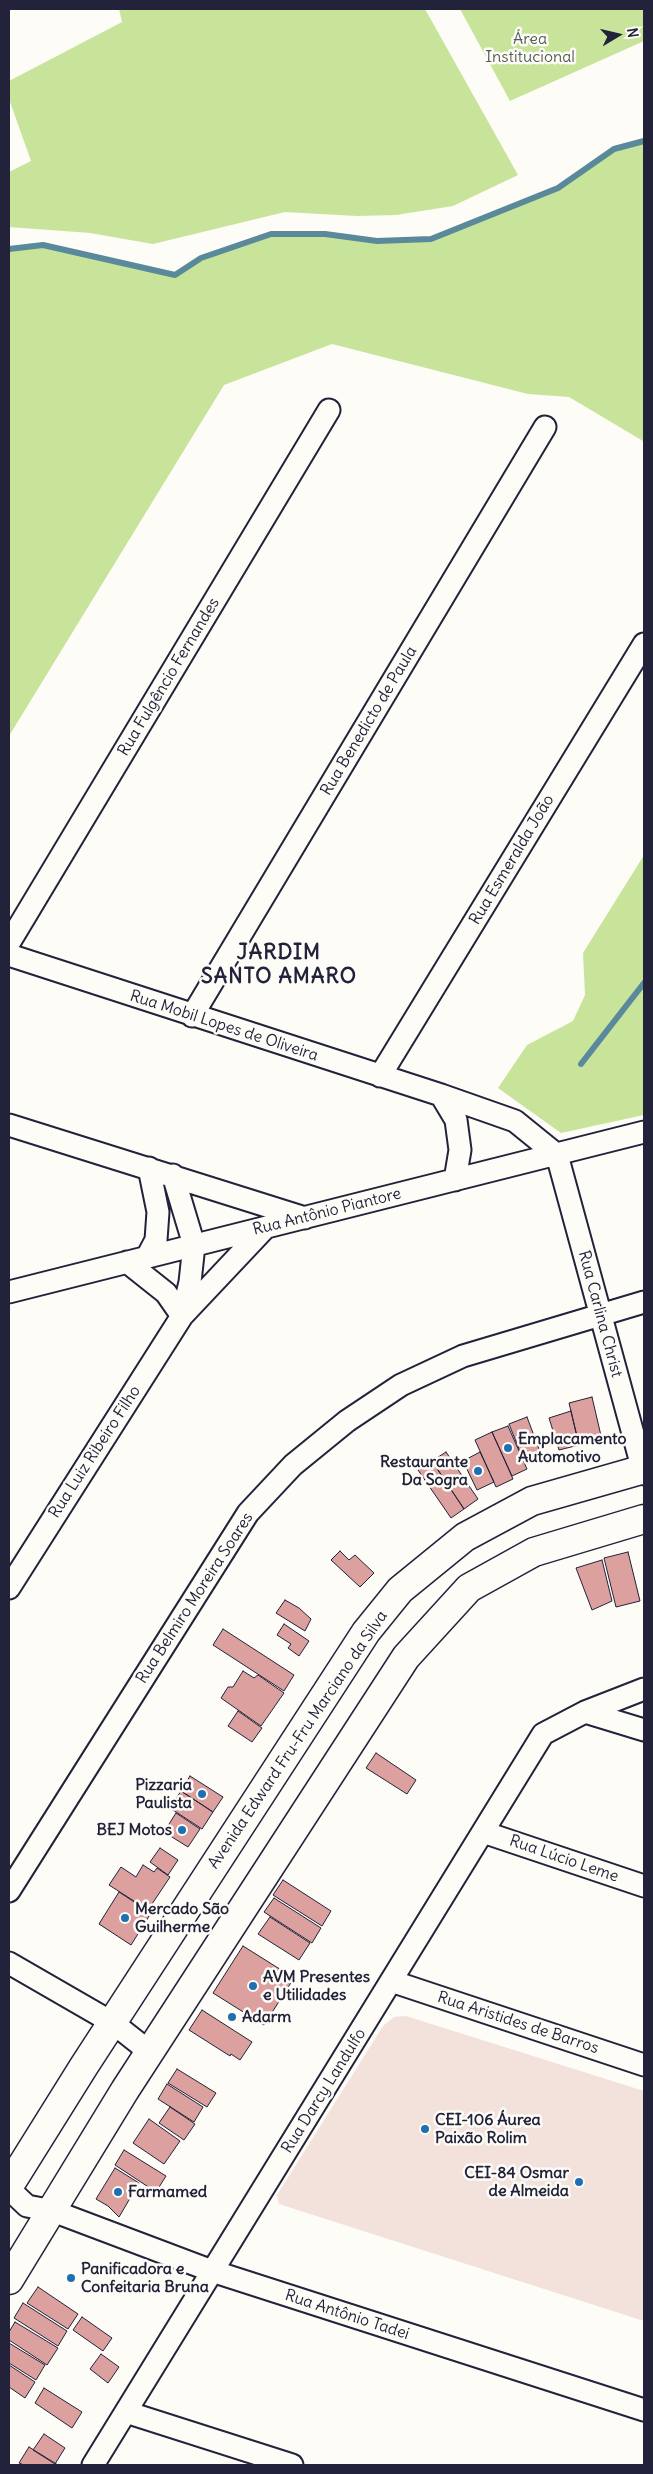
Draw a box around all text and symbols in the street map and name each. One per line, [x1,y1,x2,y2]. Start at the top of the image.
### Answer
north arrow [593,10,643,60]
text: N [623,26,642,39]
park label: Área Institucional [485,29,575,67]
street label: Rua Fulgêncio Fernandes [114,594,224,760]
street label: Rua Benedicto de Paula [317,643,421,799]
street label: Rua Esmeralda João [466,792,558,928]
district label: JARDIM SANTO AMARO [200,940,358,990]
street label: Rua Mobil Lopes de Oliveira [127,986,321,1066]
street label: Rua Antônio Piantore [251,1184,403,1240]
street label: Rua Carlina Christ [574,1249,626,1379]
street label: Rua Luiz Ribeiro Filho [45,1382,145,1522]
place label: Emplacamento Automotivo [518,1429,626,1467]
marker: Emplacamento Automotivo [502,1442,514,1454]
place label: Restaurante Da Sogra [380,1452,468,1490]
marker: Restaurante Da Sogra [472,1465,484,1477]
street label: Rua Belmiro Moreira Soares [132,1509,258,1687]
street label: Avenida Edward Fru-Fru Marciano da Silva [204,1607,392,1873]
place label: Pizzaria Paulista [135,1775,192,1813]
marker: Pizzaria Paulista [196,1788,208,1800]
place label: BEJ Motos [97,1820,172,1840]
marker: BEJ Motos [176,1824,188,1836]
street label: Rua Lúcio Leme [507,1831,621,1887]
place label: Mercado São Guilherme [135,1899,229,1937]
marker: Mercado São Guilherme [119,1912,131,1924]
place label: AVM Presentes e Utilidades [263,1967,370,2005]
marker: AVM Presentes e Utilidades [247,1980,259,1992]
street label: Rua Aristides de Barros [435,1988,601,2058]
place label: Adarm [242,2007,291,2027]
marker: Adarm [226,2011,238,2023]
street label: Rua Darcy Landulfo [278,2025,370,2157]
place label: CEI-106 Áurea Paixão Rolim [435,2110,541,2148]
marker: CEI-106 Áurea Paixão Rolim [419,2123,431,2135]
place label: CEI-84 Osmar de Almeida [464,2163,569,2201]
marker: CEI-84 Osmar de Almeida [573,2176,585,2188]
place label: Farmamed [128,2182,207,2202]
marker: Farmamed [112,2186,124,2198]
place label: Panificadora e Confeitaria Bruna [81,2259,209,2297]
marker: Panificadora e Confeitaria Bruna [65,2272,77,2284]
street label: Rua Antônio Tadei [282,2286,412,2344]

